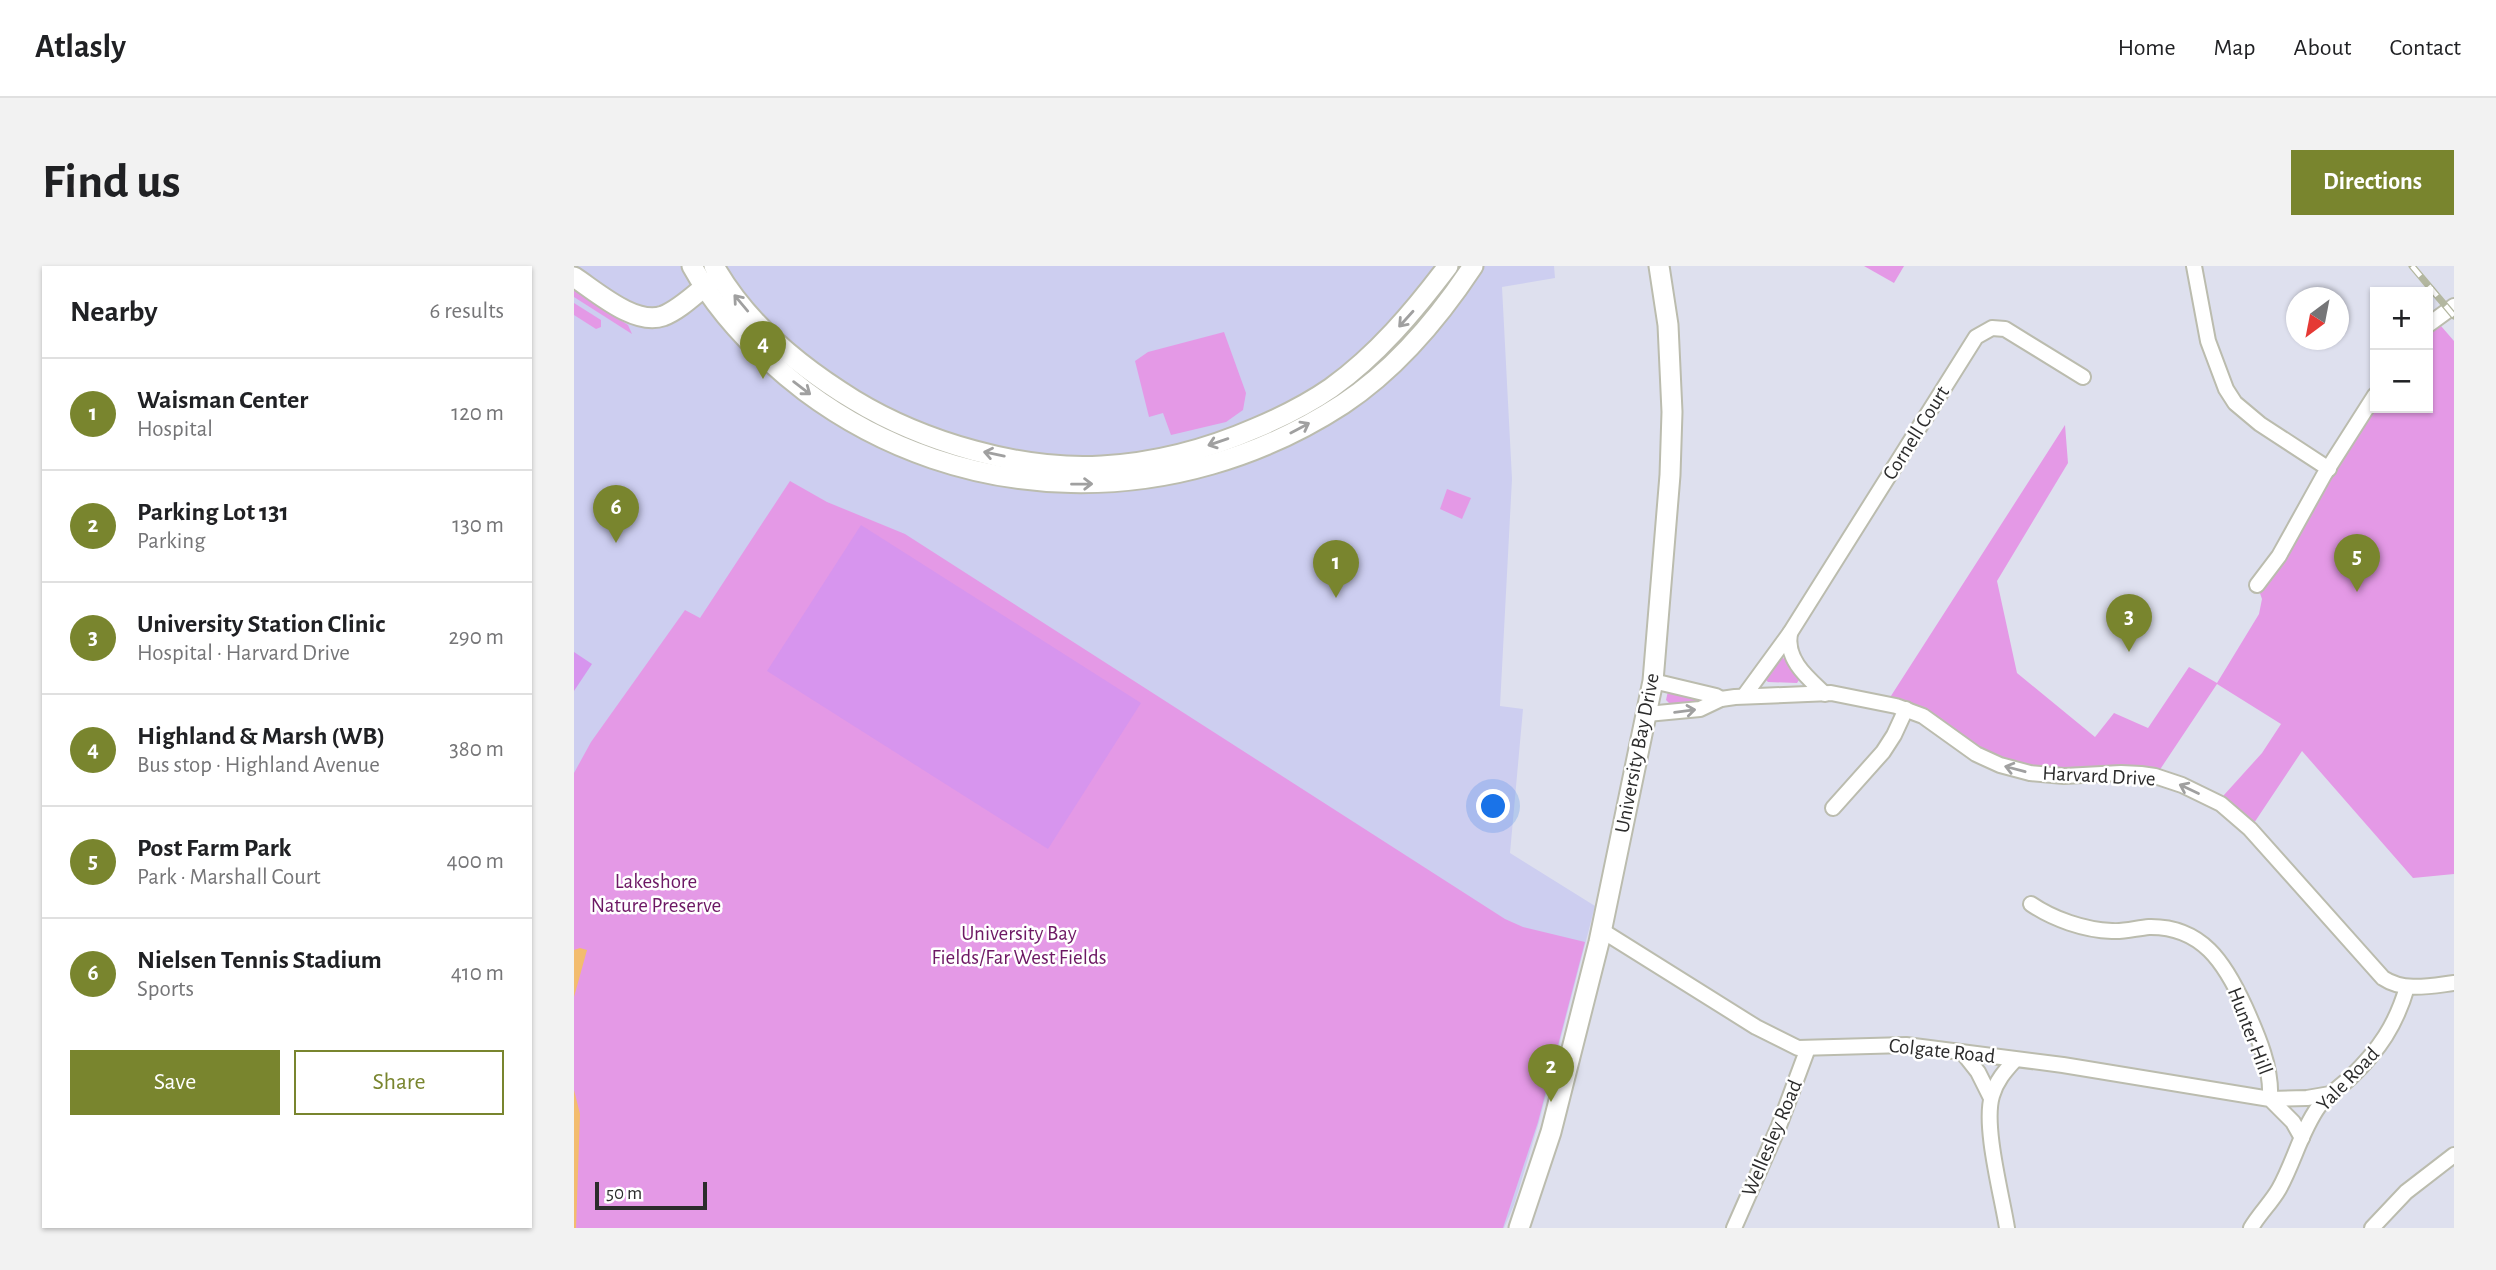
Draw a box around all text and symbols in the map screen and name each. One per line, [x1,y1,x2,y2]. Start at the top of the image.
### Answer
text: Atlasly [35,31,126,64]
text: Home [2118,36,2176,60]
text: Map [2214,36,2256,60]
text: About [2294,36,2351,60]
text: Contact [2389,36,2461,60]
button: Directions [2291,150,2454,215]
text: Find us [42,158,181,207]
north arrow [2286,287,2349,350]
map controls [2370,287,2433,413]
button: + [2370,287,2433,350]
one-way arrow [733,295,749,313]
text: Nearby [70,297,158,327]
text: 6 results [430,300,504,323]
one-way arrow [1397,310,1414,327]
pin: 4 [740,321,786,379]
button: − [2370,350,2433,413]
one-way arrow [793,381,811,396]
street label: Cornell Court [1879,382,1953,484]
text: Waisman Center [137,387,308,413]
text: 1 [89,402,97,425]
text: 120 m [451,402,504,425]
text: Hospital [137,418,213,441]
one-way arrow [1289,420,1310,434]
one-way arrow [1207,436,1229,449]
one-way arrow [983,447,1006,461]
one-way arrow [1070,477,1093,490]
pin: 6 [593,485,639,543]
text: Parking Lot 131 [137,499,289,525]
text: 2 [88,514,98,537]
text: 130 m [452,514,504,537]
text: Parking [137,530,205,553]
pin: 5 [2334,534,2380,592]
pin: 1 [1313,540,1359,598]
pin: 3 [2106,594,2152,652]
text: University Station Clinic [137,611,385,637]
text: 3 [88,626,98,649]
text: 290 m [448,626,504,649]
text: Hospital · Harvard Drive [137,642,350,665]
street label: University Bay Drive [1611,671,1663,835]
one-way arrow [1673,705,1696,718]
text: Highland & Marsh (WB) [137,723,385,749]
text: 4 [87,738,99,761]
text: 380 m [449,738,504,761]
text: Bus stop · Highland Avenue [137,754,380,777]
one-way arrow [2004,761,2026,774]
street label: Harvard Drive [2042,763,2156,789]
one-way arrow [2179,782,2200,795]
your location [1476,789,1510,823]
text: Post Farm Park [137,835,291,861]
text: 5 [88,850,98,873]
text: 400 m [446,850,504,873]
text: Park · Marshall Court [137,866,321,889]
park label: Lakeshore Nature Preserve [591,871,721,916]
park label: University Bay Fields/Far West Fields [931,923,1107,968]
text: Nielsen Tennis Stadium [137,947,382,973]
text: 6 [87,962,99,985]
text: 410 m [451,962,504,985]
text: Sports [137,978,194,1001]
street label: Hunter Hill [2224,984,2276,1078]
street label: Colgate Road [1888,1035,1996,1067]
street label: Yale Road [2313,1043,2383,1115]
pin: 2 [1528,1044,1574,1102]
button: Save [70,1050,280,1115]
button: Share [294,1050,504,1115]
street label: Wellesley Road [1738,1077,1806,1199]
scale bar [595,1179,707,1211]
text: 50 m [606,1184,642,1203]

